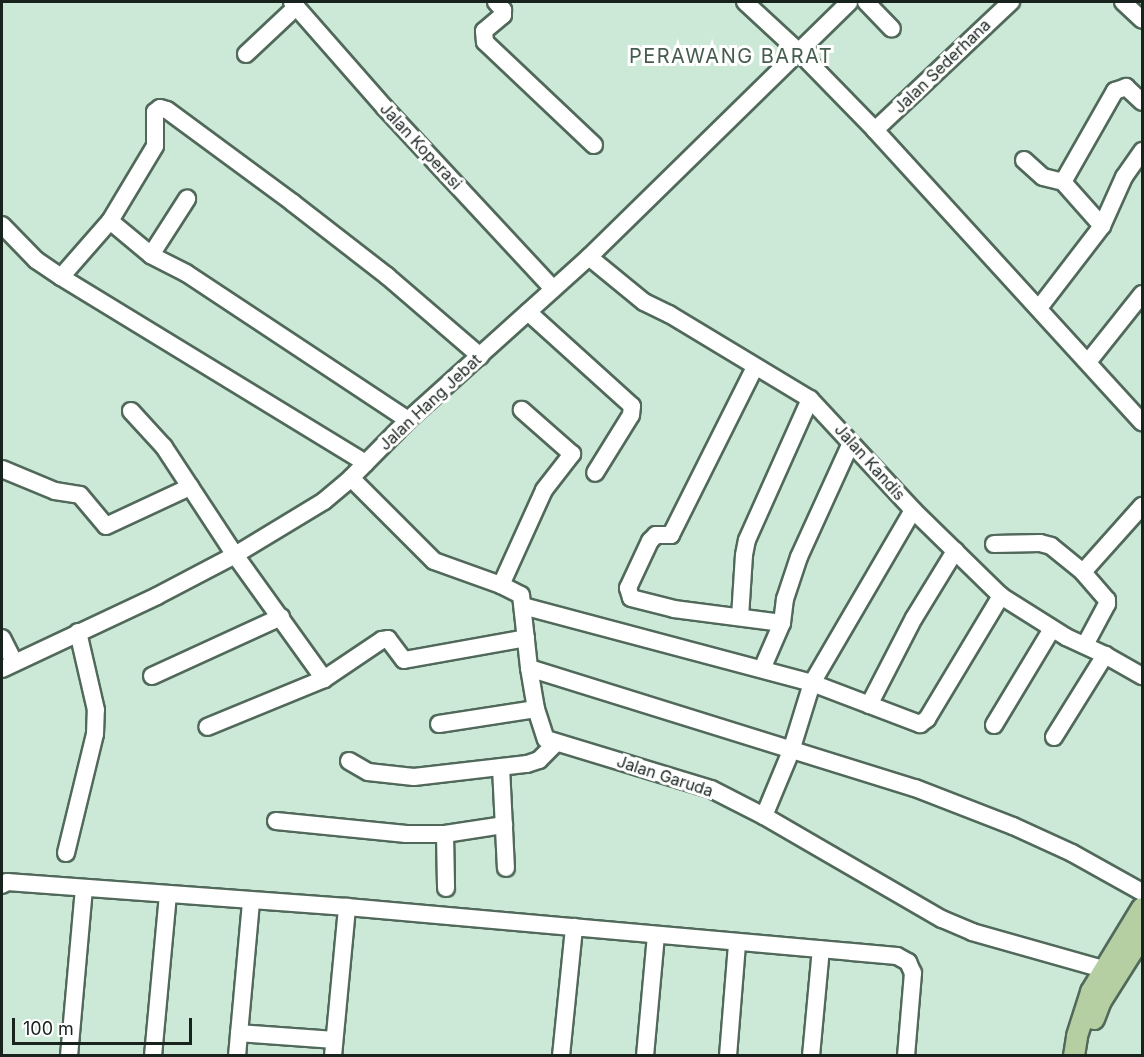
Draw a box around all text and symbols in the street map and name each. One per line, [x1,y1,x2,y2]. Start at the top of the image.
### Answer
street label: Jalan Sederhana [890,15,994,117]
district label: PERAWANG BARAT [629,44,833,68]
street label: Jalan Koperasi [376,99,466,193]
street label: Jalan Hang Jebat [375,350,485,454]
street label: Jalan Kandis [831,420,909,504]
street label: Jalan Garuda [614,751,716,801]
scale bar [15,1006,195,1044]
text: 100 m [23,1018,74,1039]

